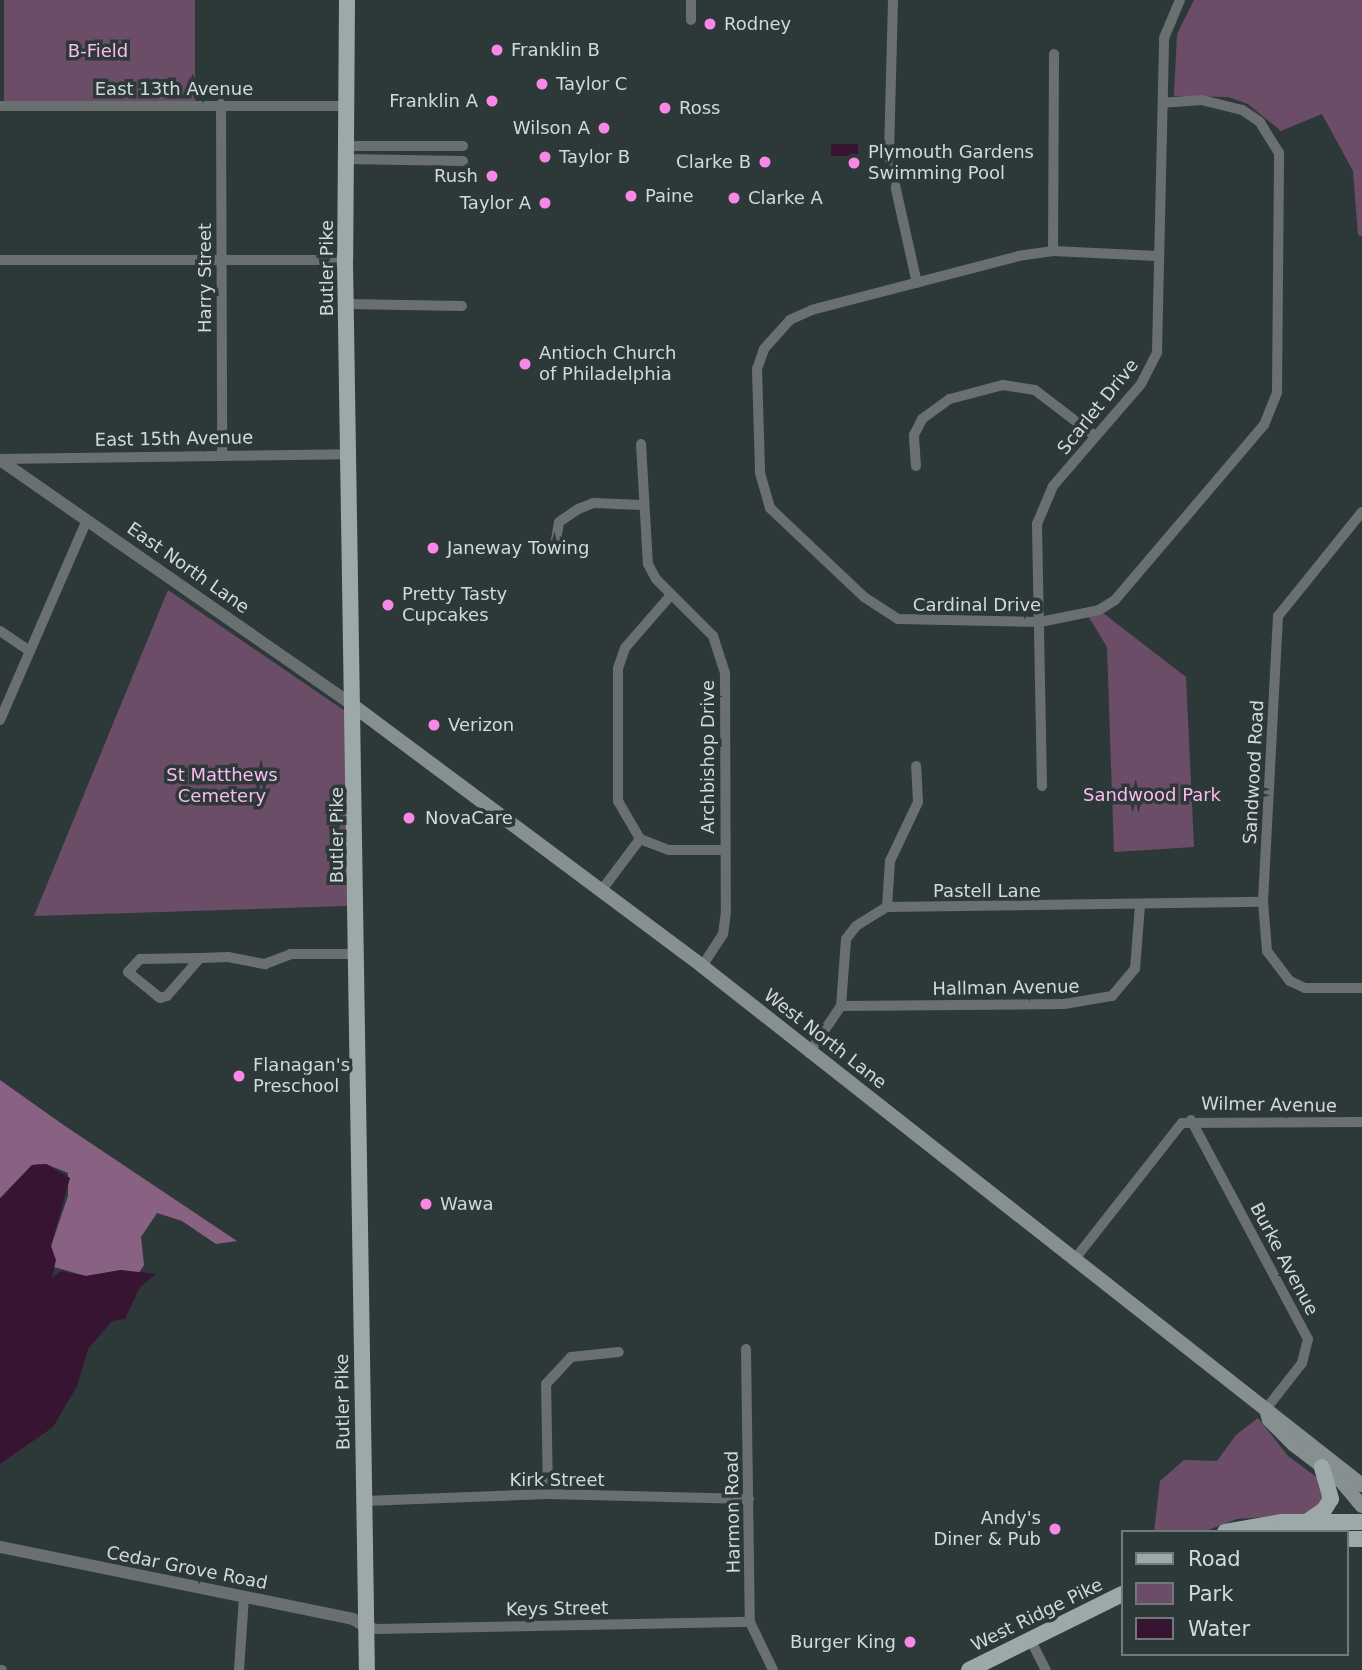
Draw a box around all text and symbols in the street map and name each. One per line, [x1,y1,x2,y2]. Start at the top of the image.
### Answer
place label: Rodney [724,13,791,35]
marker: Rodney [702,16,718,32]
place label: Franklin B [511,39,600,61]
park label: B-Field [68,40,128,62]
marker: Franklin B [489,42,505,58]
place label: Taylor C [556,73,627,95]
marker: Taylor C [534,76,550,92]
street label: East 13th Avenue [95,78,253,100]
place label: Franklin A [389,90,478,112]
marker: Franklin A [484,93,500,109]
place label: Ross [679,97,720,119]
marker: Ross [657,100,673,116]
place label: Wilson A [513,117,590,139]
marker: Wilson A [596,120,612,136]
place label: Plymouth Gardens Swimming Pool [868,142,1034,184]
place label: Taylor B [559,146,630,168]
marker: Taylor B [537,149,553,165]
place label: Clarke B [676,151,751,173]
marker: Clarke B [757,154,773,170]
marker: Plymouth Gardens Swimming Pool [846,155,862,171]
place label: Rush [434,165,478,187]
marker: Rush [484,168,500,184]
place label: Paine [645,185,694,207]
place label: Clarke A [748,187,823,209]
marker: Paine [623,188,639,204]
marker: Clarke A [726,190,742,206]
place label: Taylor A [460,192,531,214]
marker: Taylor A [537,195,553,211]
street label: Butler Pike [316,220,338,316]
street label: Harry Street [194,223,216,333]
place label: Antioch Church of Philadelphia [539,343,677,386]
street label: Scarlet Drive [1053,355,1143,459]
marker: Antioch Church of Philadelphia [517,356,533,372]
street label: East 15th Avenue [95,427,253,451]
street label: East North Lane [123,518,253,618]
place label: Janeway Towing [447,537,589,559]
marker: Janeway Towing [425,540,441,556]
place label: Pretty Tasty Cupcakes [402,584,507,626]
street label: Cardinal Drive [913,594,1041,616]
marker: Pretty Tasty Cupcakes [380,597,396,613]
street label: Archbishop Drive [697,680,719,834]
street label: Sandwood Road [1239,699,1269,845]
place label: Verizon [448,714,514,736]
marker: Verizon [426,717,442,733]
park label: St Matthews Cemetery [166,765,278,808]
park label: Sandwood Park [1083,784,1221,806]
street label: Butler Pike [326,787,348,883]
place label: NovaCare [425,807,513,829]
marker: NovaCare [399,808,419,828]
street label: Pastell Lane [933,880,1041,902]
street label: Hallman Avenue [932,976,1080,1000]
street label: West North Lane [759,984,891,1094]
place label: Flanagan's Preschool [253,1055,350,1098]
marker: Flanagan's Preschool [231,1068,247,1084]
street label: Wilmer Avenue [1201,1093,1337,1117]
place label: Wawa [440,1193,493,1215]
marker: Wawa [418,1196,434,1212]
street label: Burke Avenue [1245,1199,1323,1319]
street label: Butler Pike [331,1354,355,1450]
street label: Harmon Road [721,1451,745,1573]
street label: Kirk Street [509,1469,605,1491]
place label: Andy's Diner & Pub [933,1508,1041,1550]
marker: Andy's Diner & Pub [1047,1521,1063,1537]
legend [1120,1530,1348,1656]
street label: Cedar Grove Road [105,1542,269,1594]
text: Road [1188,1547,1241,1571]
street label: West Ridge Pike [968,1574,1106,1656]
text: Park [1188,1582,1233,1606]
street label: Keys Street [506,1597,608,1621]
text: Water [1188,1617,1250,1641]
place label: Burger King [790,1631,896,1653]
marker: Burger King [902,1634,918,1650]

